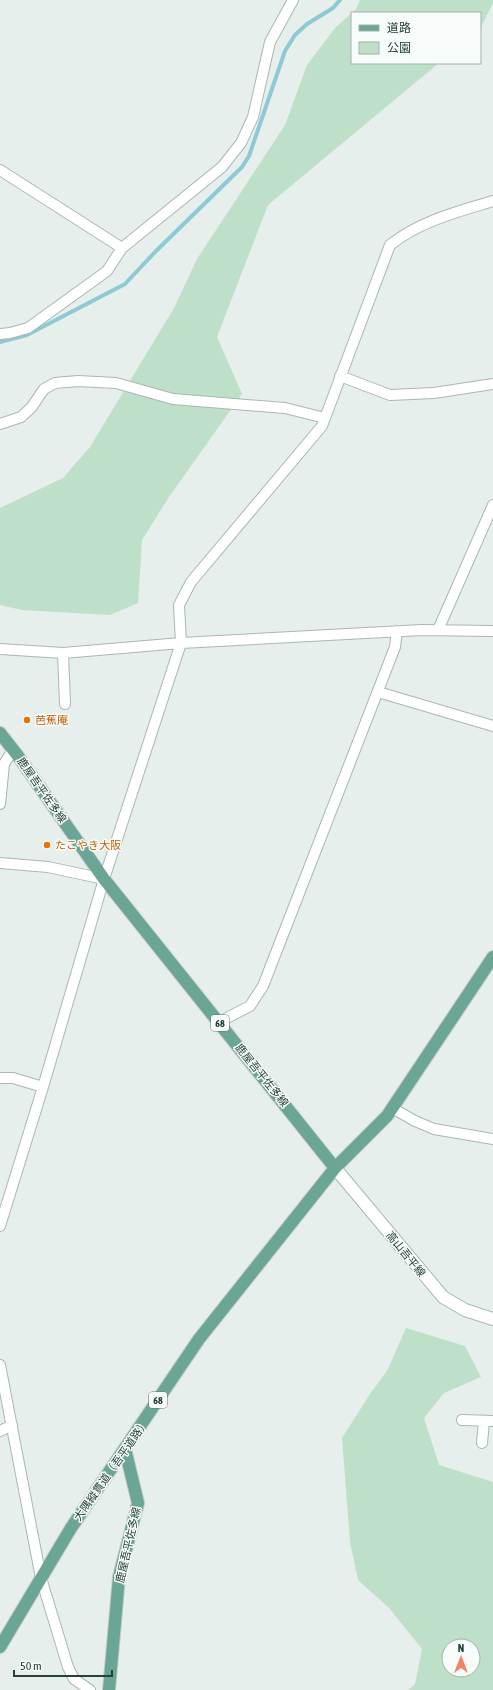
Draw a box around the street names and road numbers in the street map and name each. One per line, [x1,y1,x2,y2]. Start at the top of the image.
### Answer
street label: 鹿屋吾平佐多線 [15,755,69,825]
road number: 68 [211,1015,229,1031]
street label: 鹿屋吾平佐多線 [233,1041,291,1109]
street label: 高山吾平線 [384,1229,428,1279]
road number: 68 [149,1392,167,1408]
street label: 大隅縦貫道（吾平道路） [71,1417,151,1523]
street label: 鹿屋吾平佐多線 [113,1506,143,1584]

